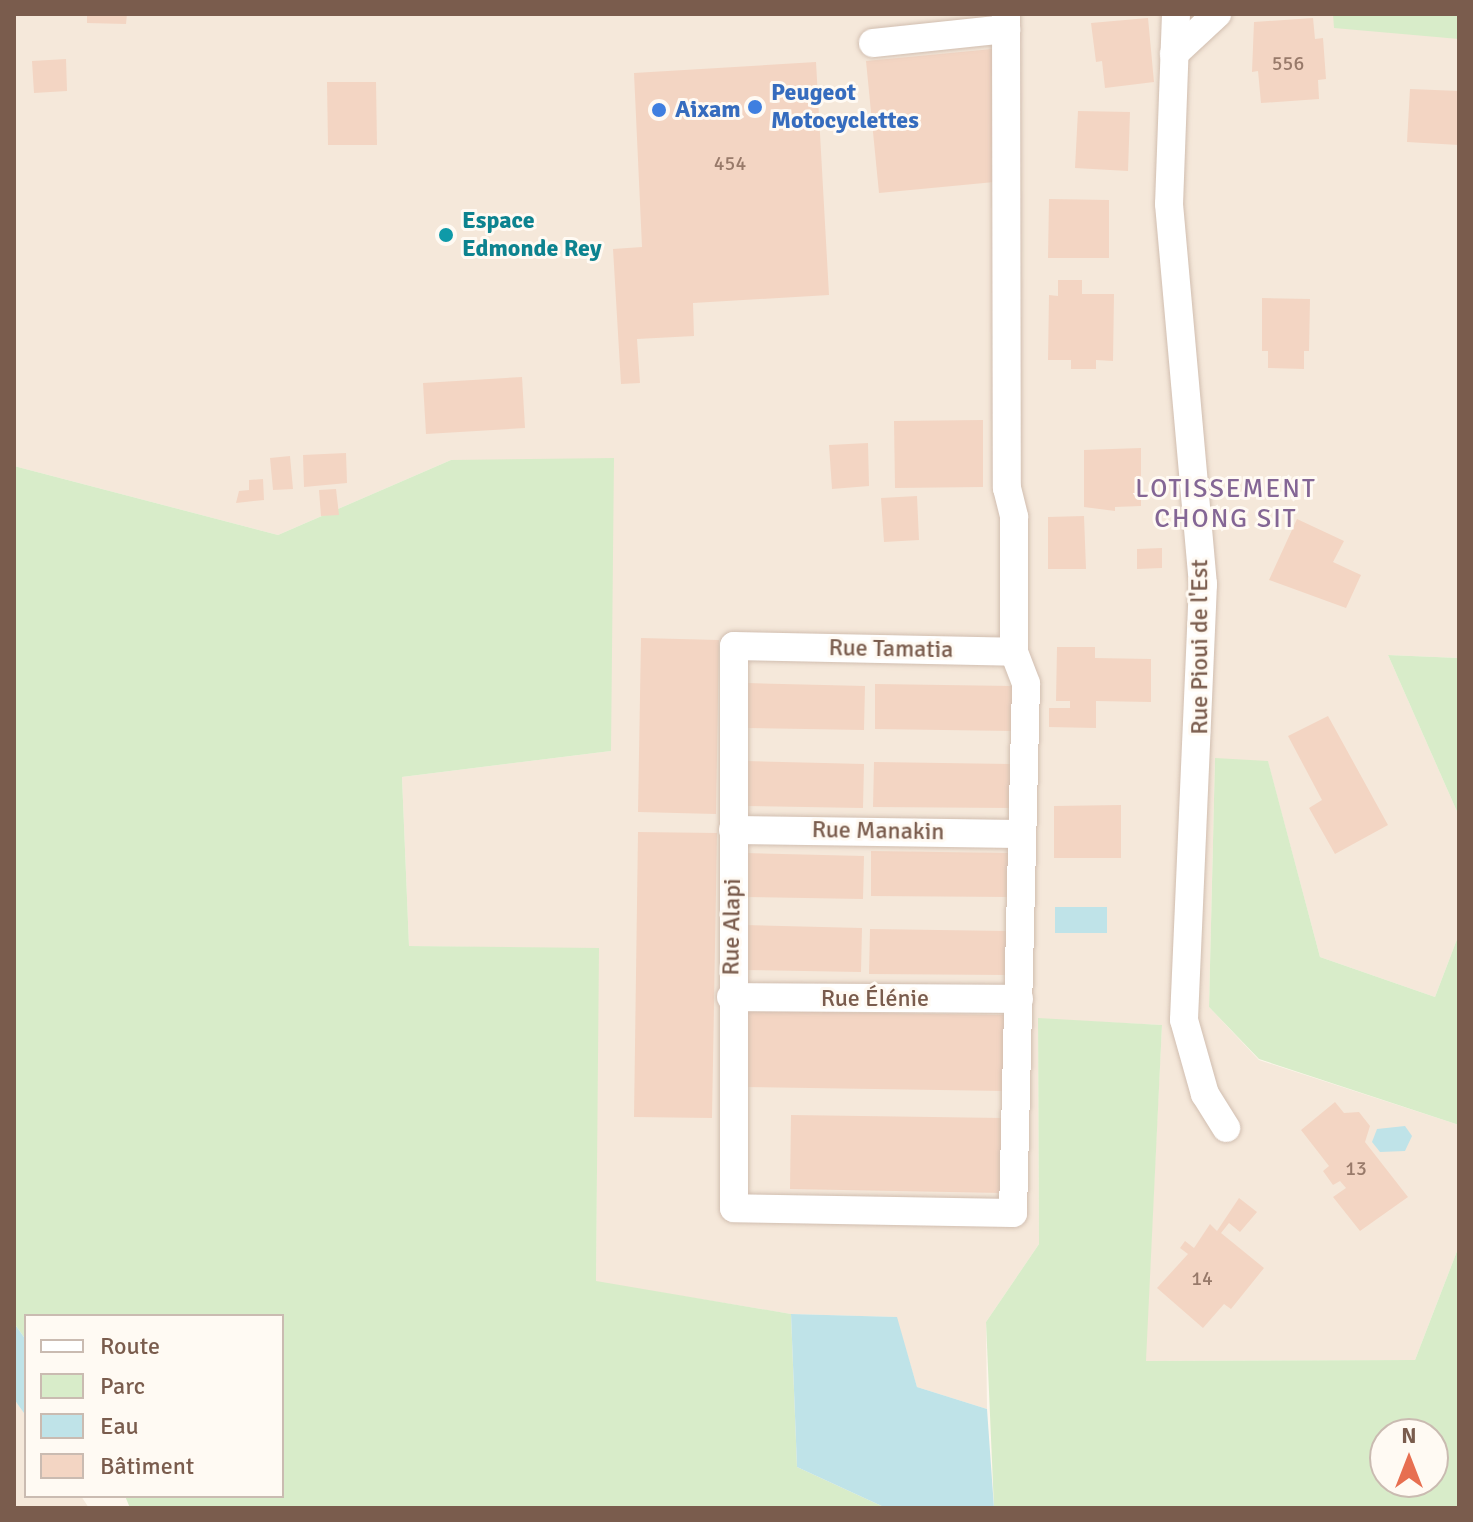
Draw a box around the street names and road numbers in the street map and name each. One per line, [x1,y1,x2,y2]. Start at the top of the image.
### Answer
street label: Rue Pioui de l'Est [1186,559,1214,735]
street label: Rue Tamatia [828,634,954,664]
street label: Rue Manakin [811,815,945,847]
street label: Rue Alapi [717,878,747,976]
street label: Rue Élénie [821,985,929,1013]

